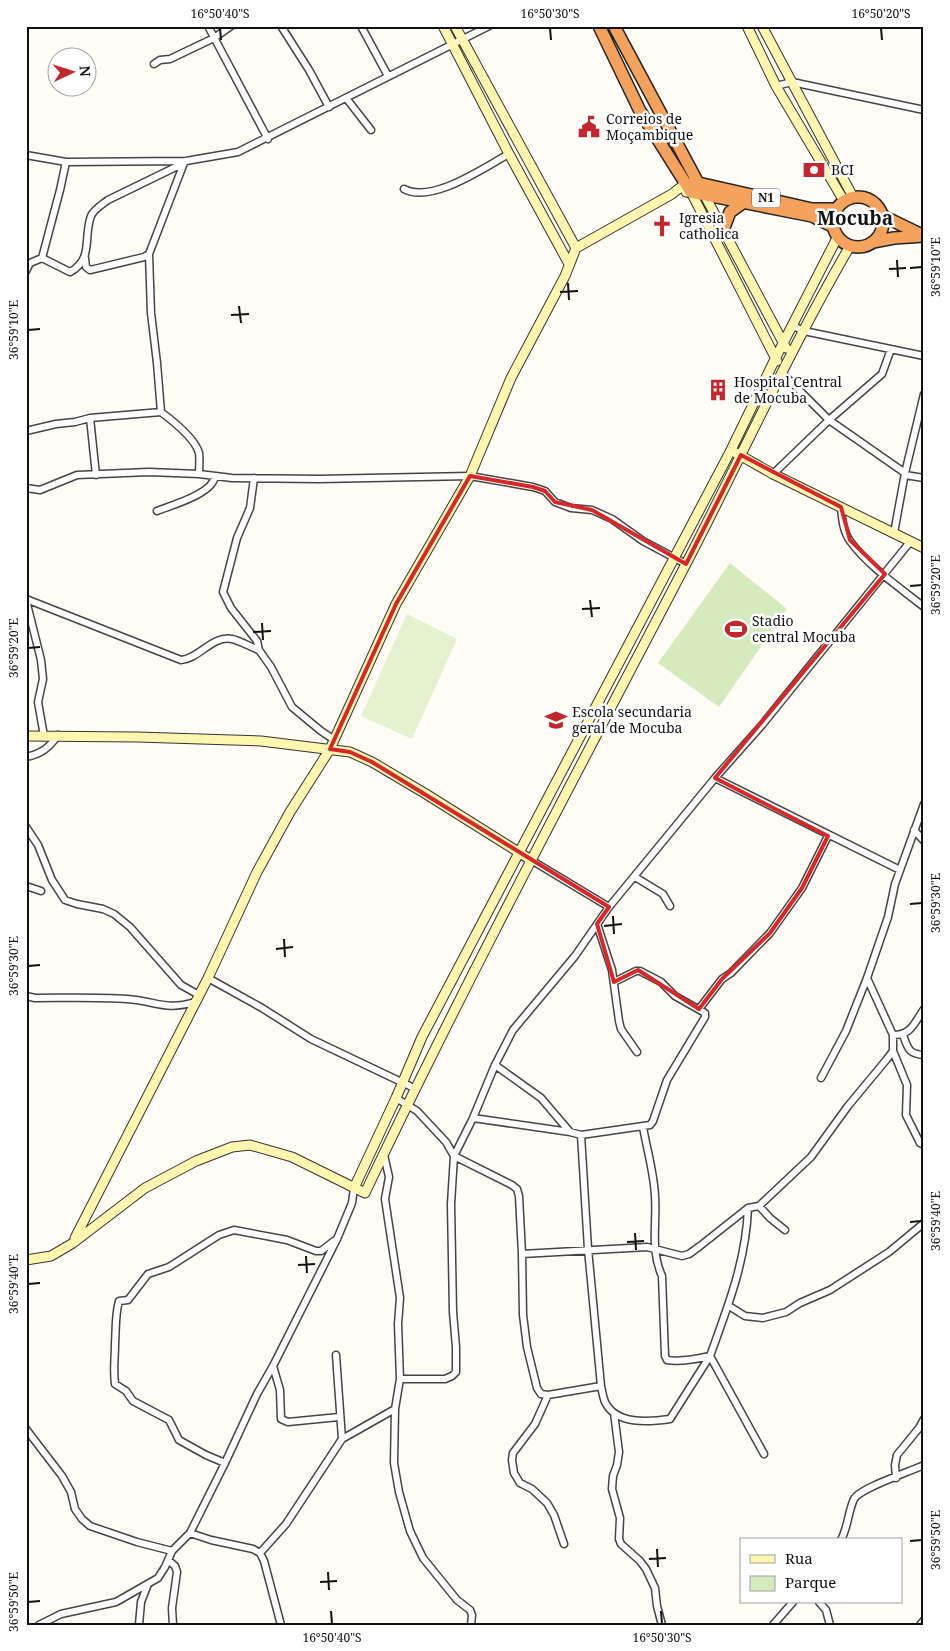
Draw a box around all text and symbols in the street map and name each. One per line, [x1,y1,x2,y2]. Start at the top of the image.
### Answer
text: 16°50'40"S [190,5,250,22]
text: 16°50'30"S [520,5,580,22]
text: 16°50'20"S [851,5,911,22]
north arrow [48,48,98,98]
text: N [76,65,95,77]
place label: Correios de Moçambique [606,109,693,144]
public building icon: Correios de Moçambique [576,114,602,140]
bank icon: BCI [801,157,827,183]
place label: BCI [831,160,854,179]
road number: N1 [752,188,780,208]
district label: Mocuba [817,205,893,231]
place label: Igresia catholica [679,208,739,243]
church icon: Igresia catholica [649,213,675,239]
text: 36°59'10"E [927,237,944,297]
text: 36°59'10"E [5,300,22,360]
place label: Hospital Central de Mocuba [734,372,843,407]
building icon: Hospital Central de Mocuba [705,377,731,403]
text: 36°59'20"E [927,555,944,615]
place label: Stadio central Mocuba [752,611,856,646]
sports icon: Stadio central Mocuba [723,616,749,642]
text: 36°59'20"E [5,618,22,678]
place label: Escola secundaria geral de Mocuba [572,702,692,737]
school or university icon: Escola secundaria geral de Mocuba [543,707,569,733]
text: 36°59'30"E [927,873,944,933]
text: 36°59'30"E [5,936,22,996]
text: 36°59'40"E [927,1191,944,1251]
text: 36°59'40"E [5,1254,22,1314]
text: 36°59'50"E [927,1510,944,1570]
legend [740,1538,902,1604]
text: Rua [785,1548,813,1568]
text: 36°59'50"E [5,1572,22,1632]
text: Parque [785,1572,836,1592]
text: 16°50'40"S [302,1629,362,1646]
text: 16°50'30"S [632,1629,692,1646]

